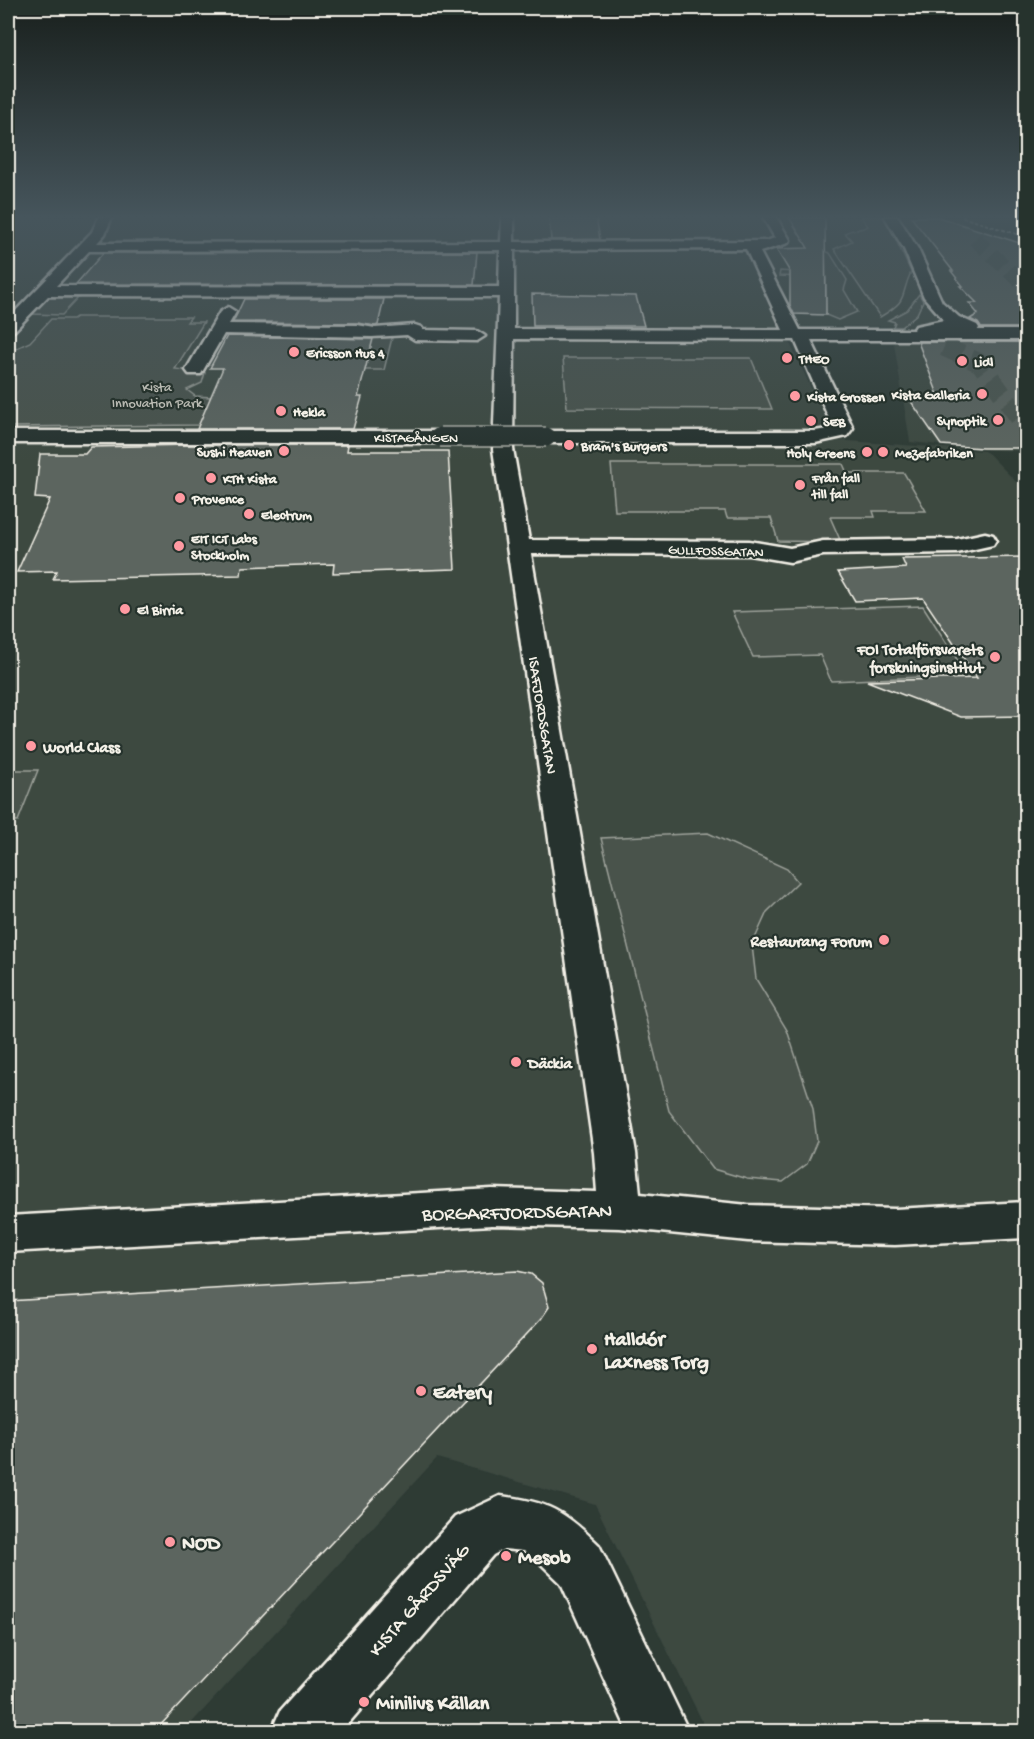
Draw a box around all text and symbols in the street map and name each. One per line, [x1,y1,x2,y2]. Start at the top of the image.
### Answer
marker: Ericsson Hus 4 [287,345,301,359]
place label: Ericsson Hus 4 [306,346,385,363]
marker: THEO [780,351,794,365]
place label: THEO [798,352,830,369]
marker: Lidl [955,354,969,368]
place label: Lidl [974,355,993,372]
park label: Kista Innovation Park [112,380,204,413]
marker: Kista Galleria [975,387,989,401]
place label: Kista Galleria [891,388,971,405]
marker: Kista Grossen [788,389,802,403]
place label: Kista Grossen [806,390,885,407]
marker: Hekla [274,404,288,418]
place label: Hekla [293,405,327,422]
marker: Synoptik [991,413,1005,427]
marker: SEB [804,414,818,428]
place label: Synoptik [937,414,988,431]
place label: SEB [823,415,846,432]
street label: KISTAGÅNGEN [374,431,458,448]
marker: Bram's Burgers [562,438,576,452]
place label: Bram's Burgers [580,439,668,456]
marker: Sushi Heaven [277,444,291,458]
place label: Sushi Heaven [197,445,272,462]
marker: Holy Greens [860,445,874,459]
marker: Mezefabriken [876,445,890,459]
place label: Holy Greens [786,446,856,463]
place label: Mezefabriken [895,446,973,463]
marker: KTH Kista [204,471,218,485]
place label: Från fall till fall [810,471,860,504]
place label: KTH Kista [222,472,278,489]
marker: Från fall till fall [793,478,807,492]
marker: Provence [173,491,187,505]
place label: Provence [191,492,245,509]
marker: Electrum [242,507,256,521]
place label: Electrum [261,508,312,525]
place label: EIT ICT Labs Stockholm [191,532,258,565]
marker: EIT ICT Labs Stockholm [172,539,186,553]
street label: GULLFOSSGATAN [668,542,764,563]
marker: El Birria [118,602,132,616]
place label: El Birria [137,603,184,620]
place label: FOI Totalförsvarets forskningsinstitut [856,641,984,679]
marker: FOI Totalförsvarets forskningsinstitut [988,650,1002,664]
street label: ISAFJORDSGATAN [522,655,559,776]
marker: World Class [24,739,38,753]
place label: World Class [42,740,121,759]
marker: Restaurang Forum [877,933,891,947]
place label: Restaurang Forum [749,934,873,953]
marker: Däckia [509,1055,523,1069]
place label: Däckia [526,1056,573,1075]
street label: BORGARFJORDSGATAN [421,1201,612,1228]
place label: Halldór Laxness Torg [604,1330,709,1376]
marker: Halldór Laxness Torg [585,1342,599,1356]
place label: Eatery [433,1383,492,1406]
marker: Eatery [414,1384,428,1398]
place label: NOD [182,1534,221,1557]
marker: NOD [163,1535,177,1549]
street label: KISTA GÅRDSVÄG [363,1537,477,1662]
place label: Mesob [518,1548,571,1571]
marker: Mesob [499,1549,513,1563]
place label: Minilivs Källan [376,1694,490,1717]
marker: Minilivs Källan [357,1695,371,1709]

